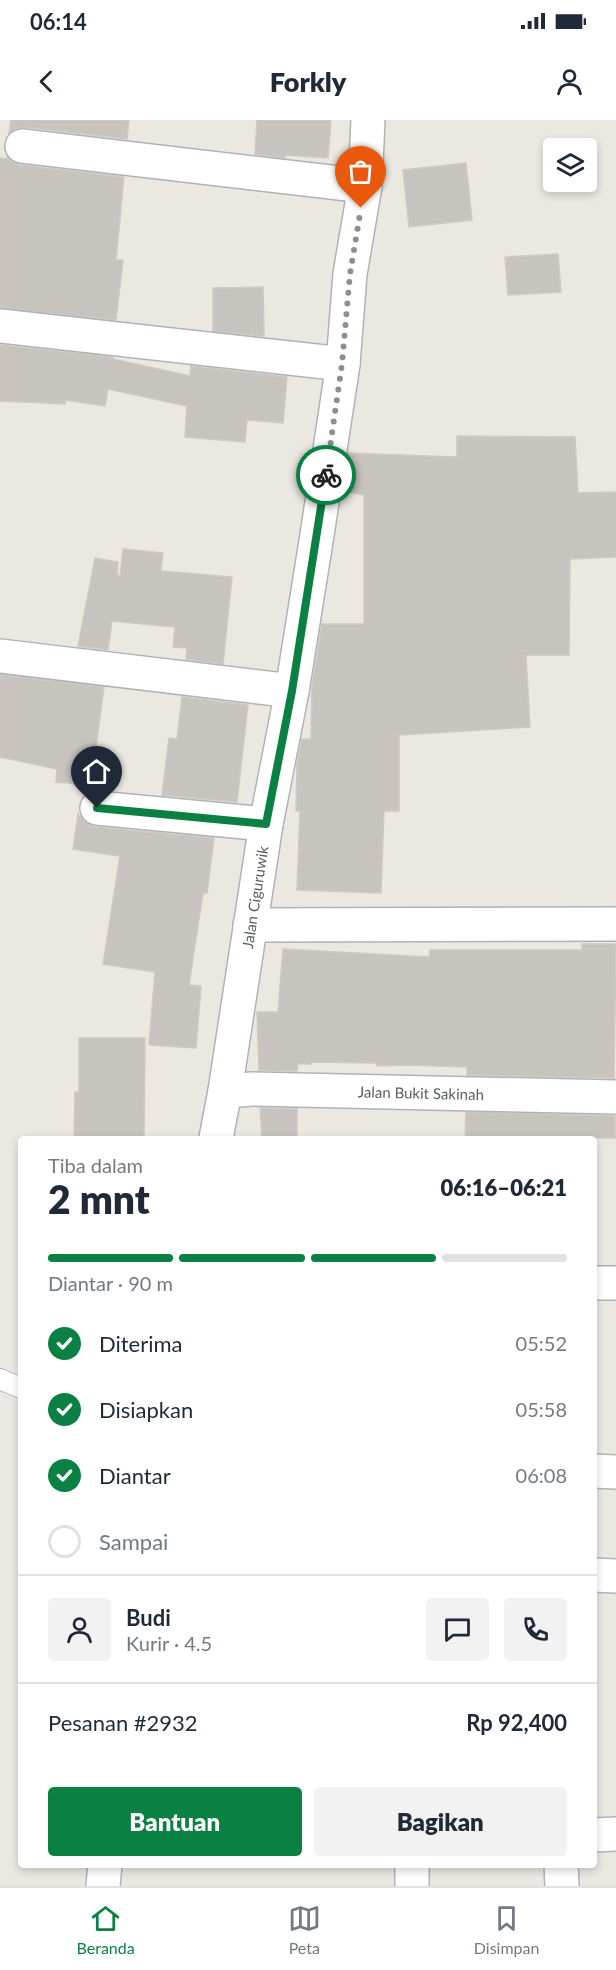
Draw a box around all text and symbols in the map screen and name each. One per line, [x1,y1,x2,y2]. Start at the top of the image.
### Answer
text: 06:14 [30,8,87,35]
icon: back [30,65,63,98]
text: Forkly [270,65,346,98]
icon: person [553,65,586,98]
map controls [543,138,597,192]
button: layers [543,138,597,192]
pin [335,146,386,208]
icon: bag [344,155,377,188]
courier [296,445,356,505]
icon: bike [310,459,343,492]
pin [71,746,122,808]
icon: home [80,755,113,788]
street label: Jalan Ciguruwik [238,844,272,950]
street label: Jalan Bukit Sakinah [358,1082,484,1103]
text: Tiba dalam [48,1153,143,1177]
text: 06:16–06:21 [441,1174,567,1201]
text: 2 mnt [48,1176,150,1222]
text: Diantar · 90 m [48,1271,173,1295]
icon: check [48,1327,81,1360]
text: Diterima [99,1330,183,1357]
text: 05:52 [516,1331,567,1355]
icon: check [48,1393,81,1426]
text: Disiapkan [99,1396,193,1423]
text: 05:58 [516,1397,567,1421]
icon: check [48,1459,81,1492]
text: Diantar [99,1462,171,1489]
text: 06:08 [516,1463,567,1487]
text: Sampai [99,1528,168,1555]
button: person [48,1598,111,1661]
button: chat [426,1598,489,1661]
button: phone [504,1598,567,1661]
text: Budi [126,1604,171,1631]
text: Kurir · 4.5 [126,1631,212,1655]
text: Pesanan #2932 [48,1709,198,1736]
text: Rp 92,400 [466,1709,567,1736]
button: Bantuan [48,1787,302,1856]
button: Bagikan [314,1787,567,1856]
tab: Beranda [77,1902,135,1957]
tab: Peta [288,1902,321,1957]
tab: Disimpan [474,1902,539,1957]

